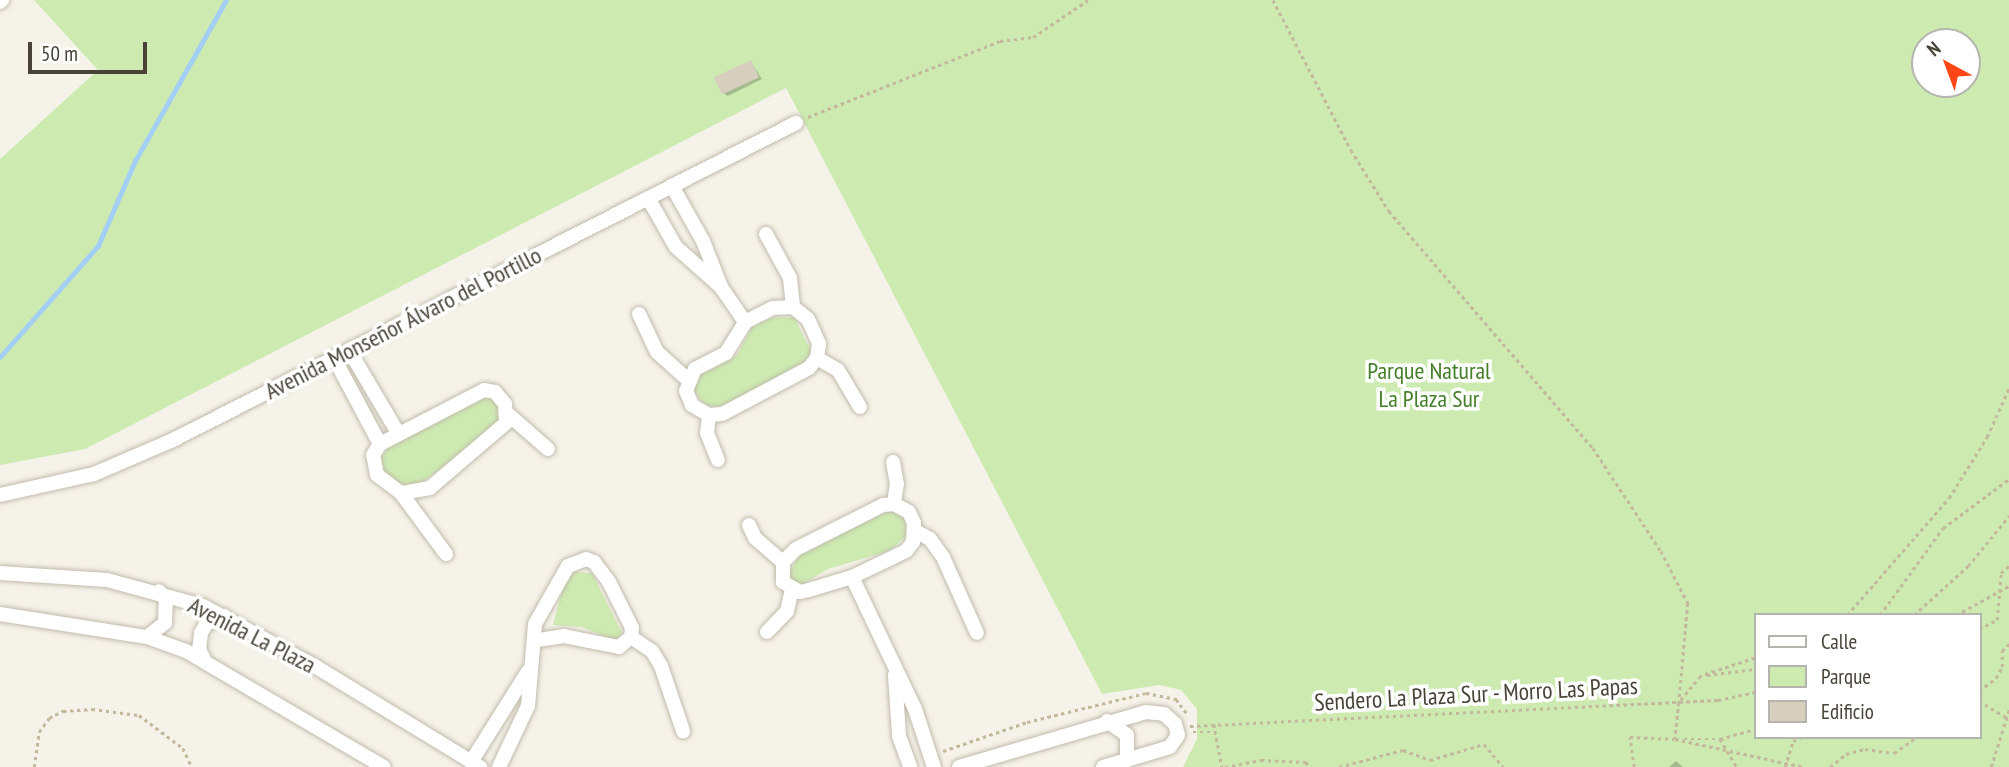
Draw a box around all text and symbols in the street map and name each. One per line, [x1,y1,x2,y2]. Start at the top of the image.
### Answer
scale bar [32,28,150,72]
north arrow [1911,28,1981,98]
text: N [1922,36,1945,61]
text: 50 m [41,40,78,67]
street label: Avenida Monseñor Álvaro del Portillo [260,240,546,406]
park label: Parque Natural La Plaza Sur [1367,357,1491,413]
street label: Avenida La Plaza [183,591,321,679]
legend [1754,613,1981,739]
text: Calle [1821,628,1857,655]
text: Parque [1821,663,1871,690]
street label: Sendero La Plaza Sur - Morro Las Papas [1313,671,1639,717]
text: Edificio [1821,698,1874,725]

